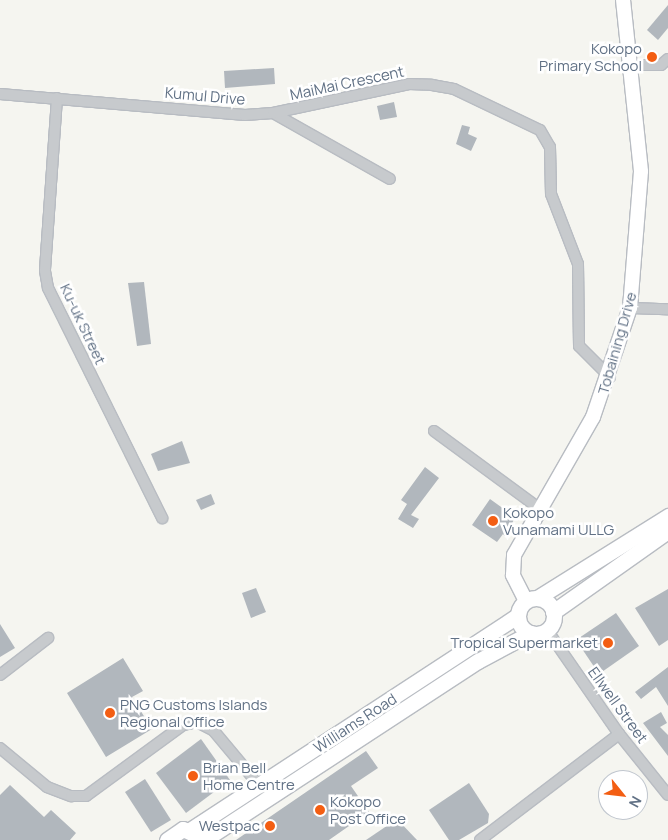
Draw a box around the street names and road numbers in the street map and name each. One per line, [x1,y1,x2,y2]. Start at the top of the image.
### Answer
street label: MaiMai Crescent [288,62,406,104]
street label: Kumul Drive [164,84,246,108]
street label: Ku-uk Street [56,281,110,367]
street label: Tobaining Drive [594,290,640,396]
street label: Ellwell Street [584,663,652,747]
street label: Williams Road [310,690,400,756]

